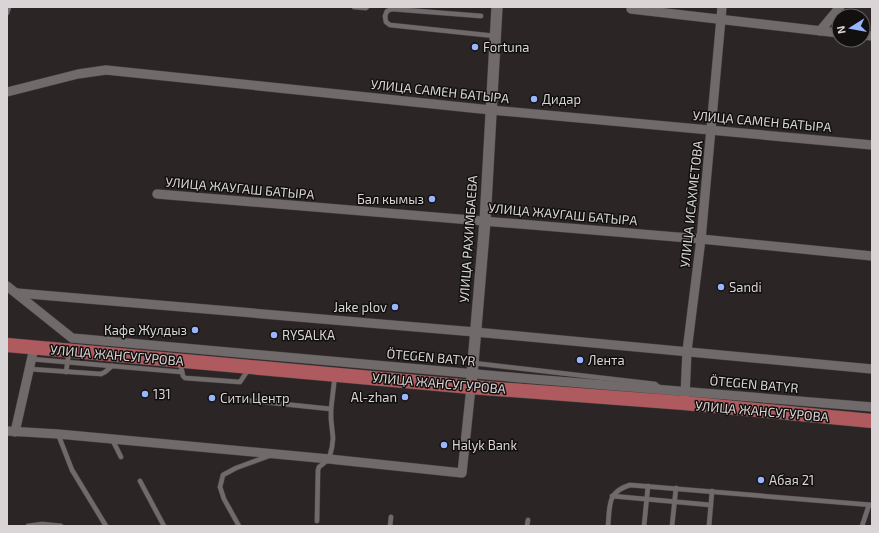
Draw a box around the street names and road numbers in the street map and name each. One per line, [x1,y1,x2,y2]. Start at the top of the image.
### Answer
street label: УЛИЦА САМЕН БАТЫРА [370,76,510,106]
street label: УЛИЦА САМЕН БАТЫРА [692,107,832,135]
street label: УЛИЦА ИСАХМЕТОВА [676,140,706,268]
street label: УЛИЦА ЖАУГАШ БАТЫРА [165,174,315,202]
street label: УЛИЦА РАХИМБАЕВА [456,175,480,303]
street label: УЛИЦА ЖАУГАШ БАТЫРА [488,200,638,228]
street label: УЛИЦА ЖАНСУГУРОВА [50,341,184,369]
street label: ÖTEGEN BATYR [386,345,476,369]
street label: УЛИЦА ЖАНСУГУРОВА [372,369,506,397]
street label: ÖTEGEN BATYR [709,372,799,396]
street label: УЛИЦА ЖАНСУГУРОВА [695,397,829,425]

